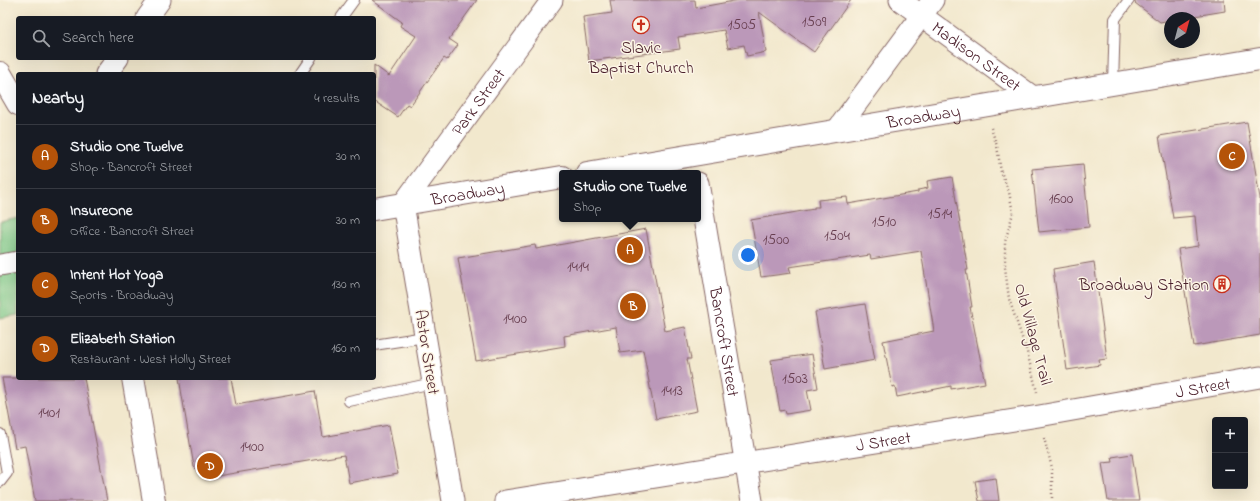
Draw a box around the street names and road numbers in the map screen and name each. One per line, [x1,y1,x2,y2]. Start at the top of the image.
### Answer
street label: Madison Street [926,16,1026,98]
street label: Park Street [446,63,512,141]
street label: Broadway [884,99,962,136]
street label: Broadway [428,176,507,213]
street label: Old Village Trail [1005,281,1058,389]
street label: Bancroft Street [702,284,745,399]
street label: Astor Street [407,308,446,397]
street label: J Street [1174,371,1233,406]
street label: J Street [854,426,913,459]

